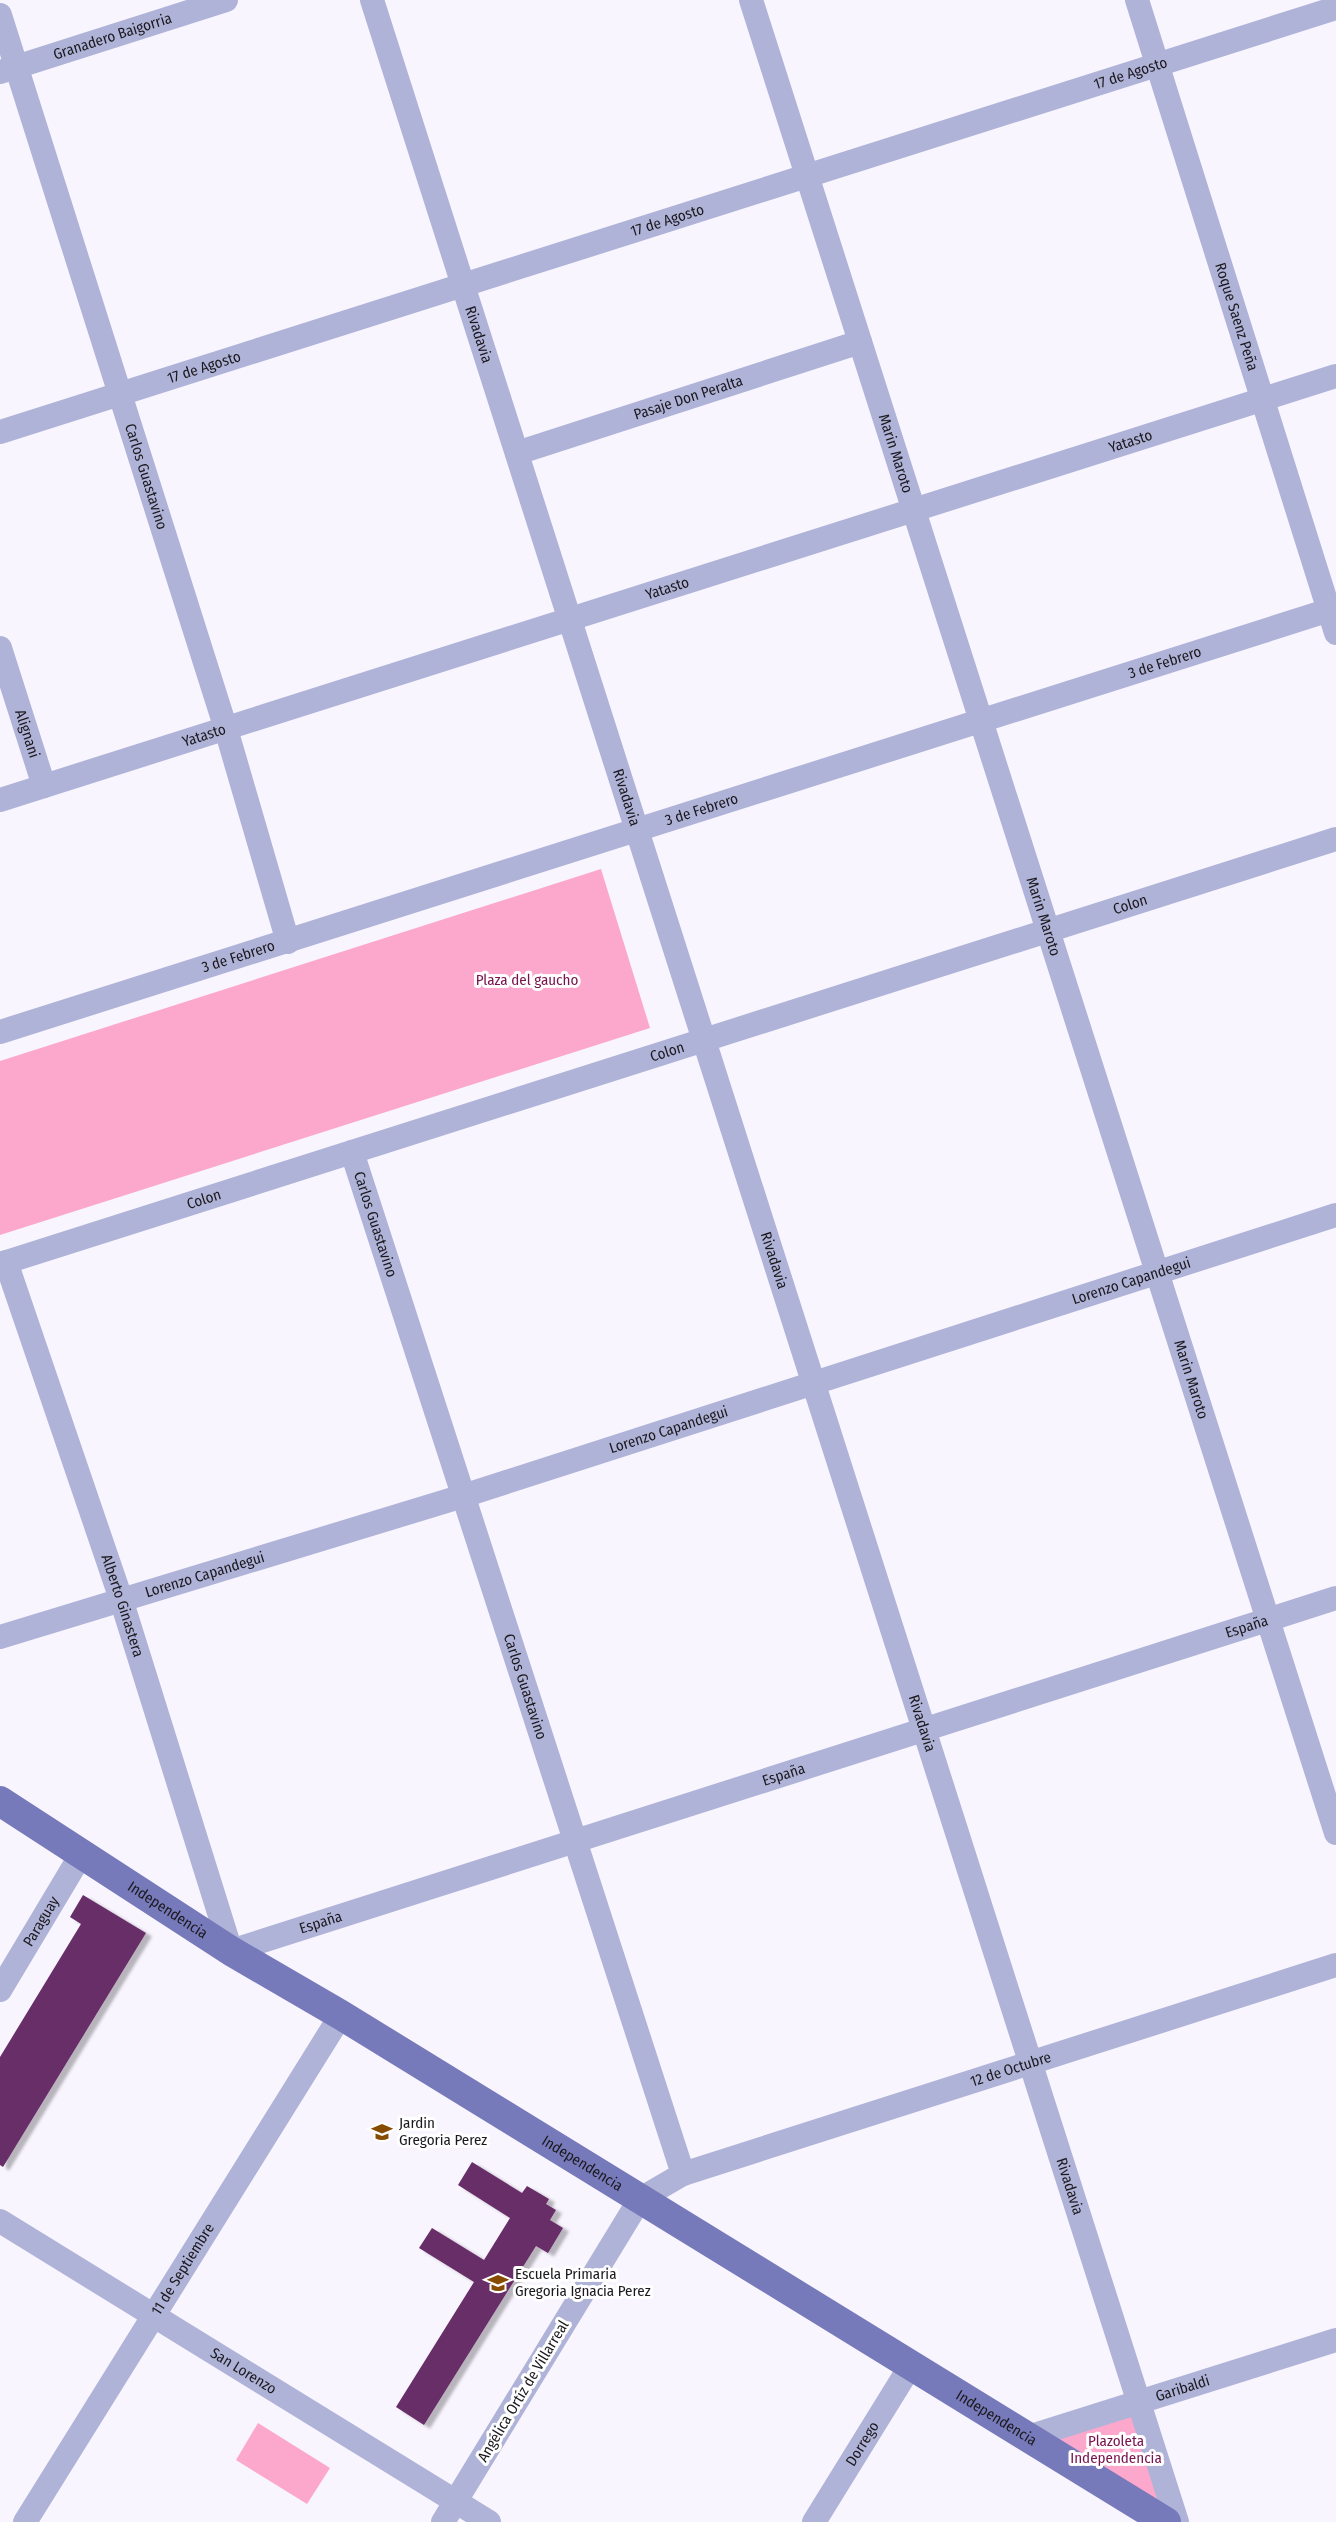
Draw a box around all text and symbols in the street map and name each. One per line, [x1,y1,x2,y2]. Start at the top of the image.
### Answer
street label: Granadero Baigorria [51,9,174,63]
street label: 17 de Agosto [1091,53,1170,93]
street label: 17 de Agosto [628,200,706,240]
street label: Roque Saenz Peña [1211,260,1262,373]
street label: Rivadavia [461,304,496,365]
street label: 17 de Agosto [165,347,243,387]
street label: Pasaje Don Peralta [631,372,745,424]
street label: Marin Maroto [875,412,917,495]
street label: Carlos Guastavino [121,421,171,532]
street label: Yatasto [1106,426,1155,457]
street label: Yatasto [643,573,691,604]
street label: 3 de Febrero [1126,642,1204,682]
street label: Alignani [11,707,43,760]
street label: Yatasto [180,720,228,751]
street label: Rivadavia [609,767,644,828]
street label: 3 de Febrero [663,789,740,829]
street label: Marin Maroto [1022,875,1065,958]
street label: Colon [1111,891,1150,918]
street label: 3 de Febrero [199,936,277,976]
park label: Plaza del gaucho [476,971,578,989]
street label: Colon [648,1038,686,1066]
street label: Carlos Guastavino [350,1169,401,1280]
street label: Colon [185,1185,223,1213]
street label: Rivadavia [757,1230,792,1291]
street label: Lorenzo Capandegui [1070,1253,1193,1308]
street label: Marin Maroto [1170,1338,1212,1421]
street label: Lorenzo Capandegui [607,1402,730,1457]
street label: Lorenzo Capandegui [143,1548,266,1601]
street label: Alberto Ginastera [97,1552,148,1659]
street label: España [1223,1611,1270,1642]
street label: Carlos Guastavino [500,1631,551,1742]
street label: Rivadavia [905,1693,940,1754]
street label: España [760,1759,807,1790]
street label: Independencia [124,1877,211,1942]
street label: Paraguay [19,1893,63,1950]
street label: España [297,1907,344,1938]
street label: 12 de Octubre [968,2048,1053,2090]
place label: Jardin Gregoria Perez [399,2114,487,2149]
school or university icon: Jardin Gregoria Perez [370,2120,394,2144]
street label: Independencia [539,2132,626,2195]
street label: Rivadavia [1052,2156,1087,2217]
street label: 11 de Septiembre [147,2220,218,2318]
place label: Escuela Primaria Gregoria Ignacia Perez [515,2265,651,2300]
school or university icon: Escuela Primaria Gregoria Ignacia Perez [486,2271,510,2295]
street label: Angélica Ortíz de Villarreal [474,2317,572,2465]
street label: San Lorenzo [207,2344,280,2398]
street label: Garibaldi [1153,2371,1212,2405]
street label: Independencia [953,2386,1040,2449]
street label: Dorrego [842,2418,883,2469]
park label: Plazoleta Independencia [1070,2432,1162,2467]

